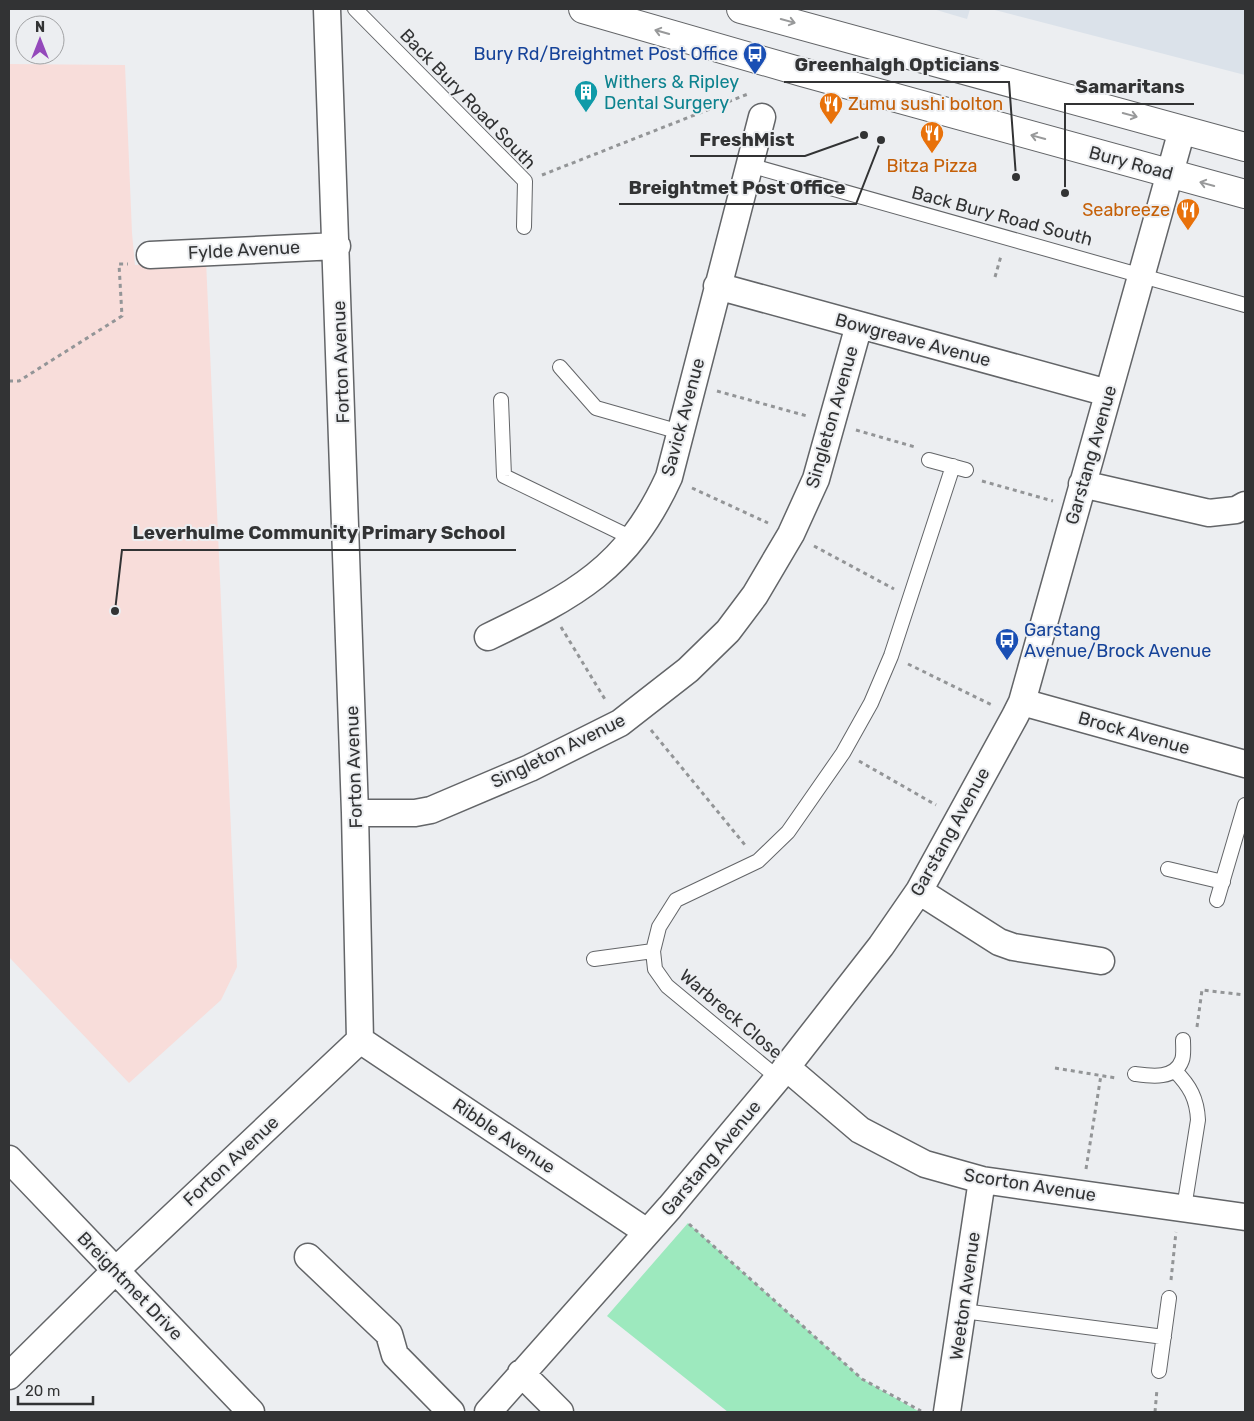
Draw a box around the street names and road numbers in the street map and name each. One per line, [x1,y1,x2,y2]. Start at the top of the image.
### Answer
street label: Back Bury Road South [395,24,541,174]
street label: Bury Road [1087,141,1175,185]
street label: Back Bury Road South [909,181,1095,251]
street label: Fylde Avenue [187,236,301,264]
street label: Forton Avenue [328,300,354,424]
street label: Bowgreave Avenue [833,309,993,371]
street label: Singleton Avenue [801,343,863,491]
street label: Savick Avenue [657,356,709,478]
street label: Garstang Avenue [1061,383,1121,527]
street label: Forton Avenue [341,705,367,829]
street label: Brock Avenue [1076,707,1192,759]
street label: Singleton Avenue [487,709,629,793]
street label: Garstang Avenue [906,764,994,900]
street label: Warbreck Close [675,965,787,1063]
street label: Ribble Avenue [449,1094,559,1178]
street label: Garstang Avenue [656,1096,766,1220]
street label: Forton Avenue [179,1111,283,1211]
street label: Scorton Avenue [962,1164,1098,1206]
street label: Breightmet Drive [73,1227,187,1345]
street label: Weeton Avenue [945,1230,985,1362]

